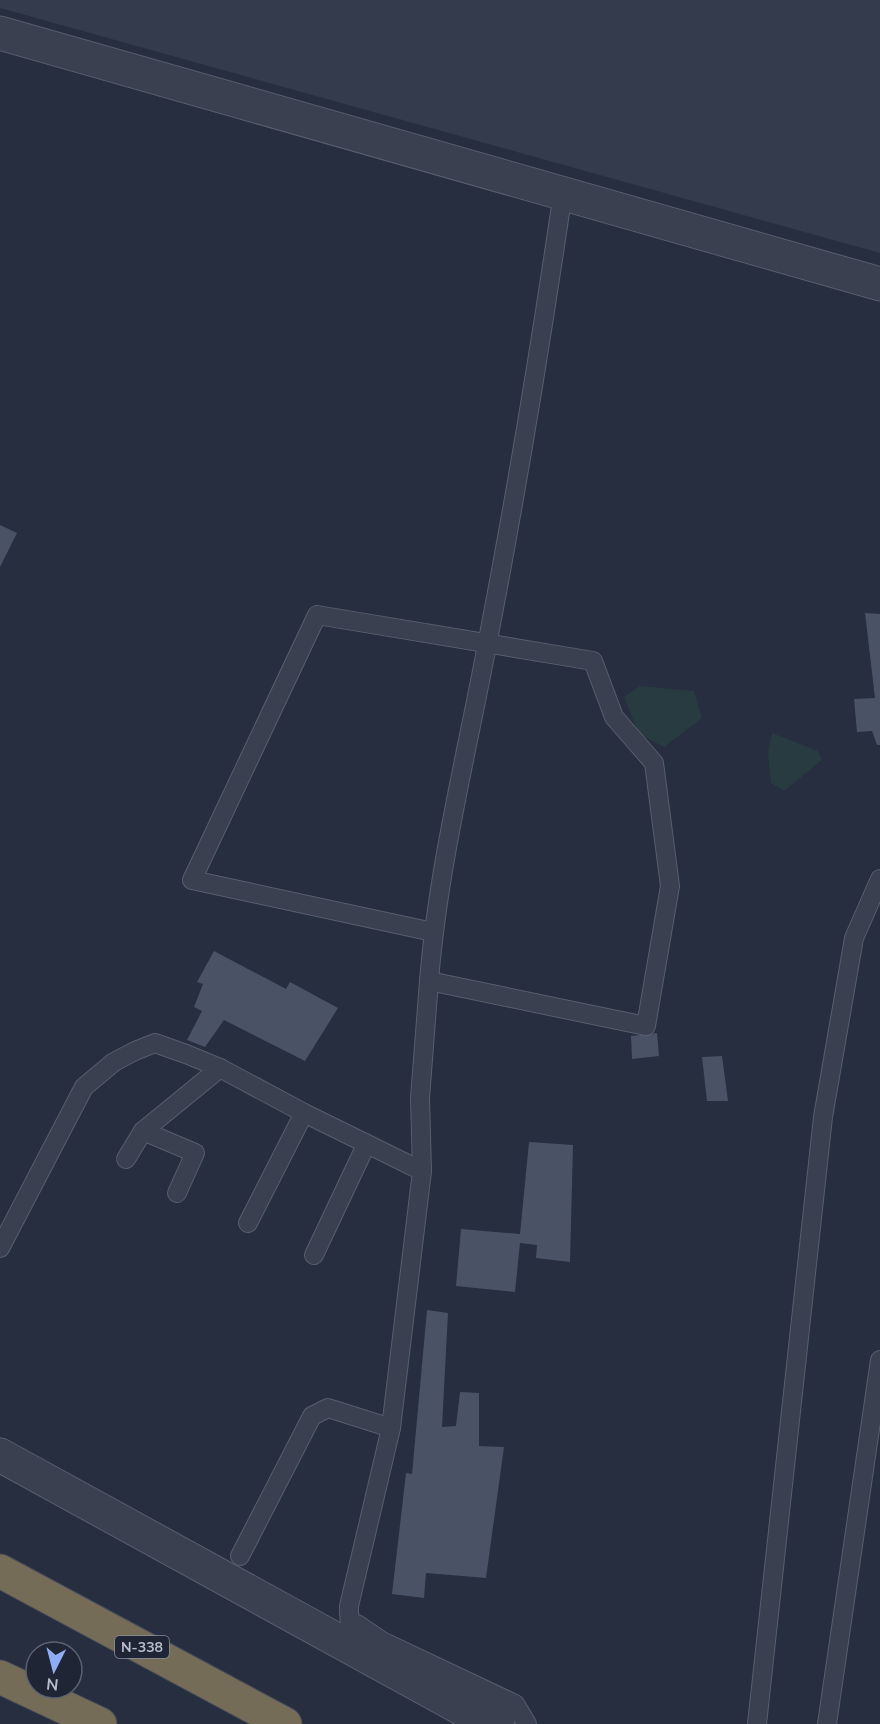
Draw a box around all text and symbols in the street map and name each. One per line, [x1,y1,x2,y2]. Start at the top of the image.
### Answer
road number: N-338 [115,1636,169,1658]
north arrow [24,1640,84,1700]
text: N [45,1674,59,1695]

